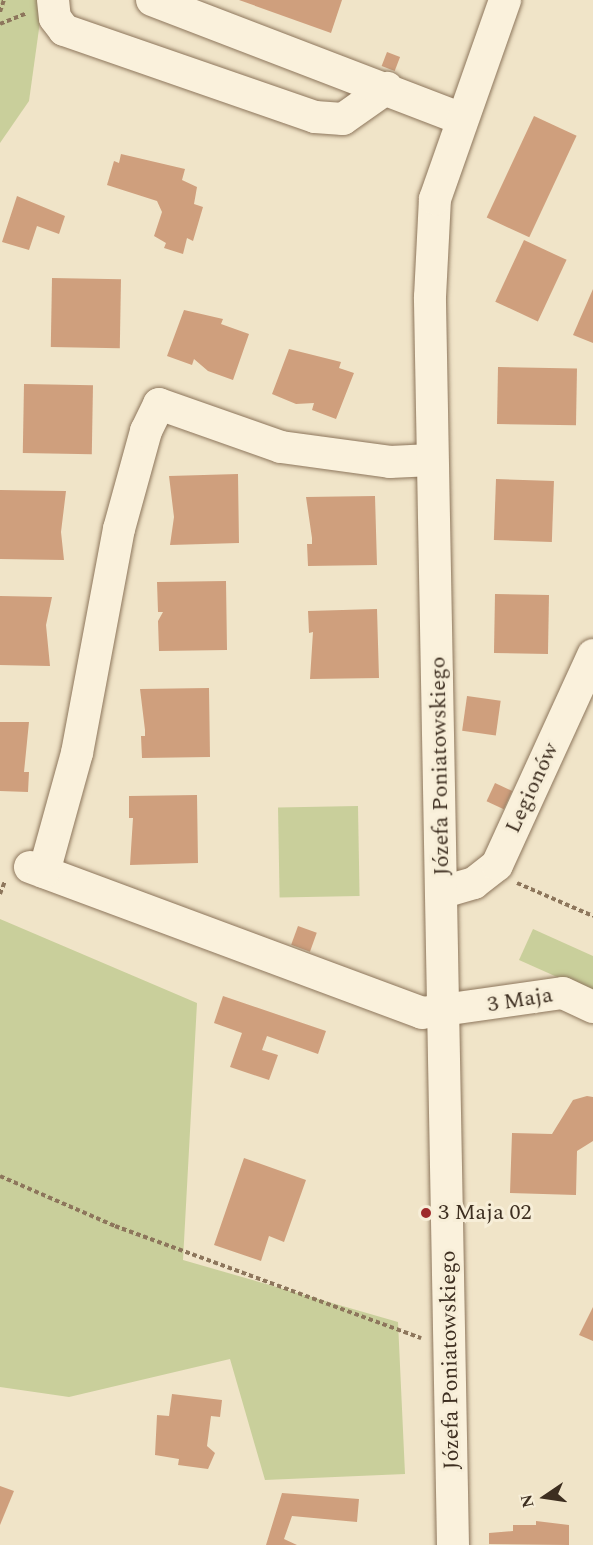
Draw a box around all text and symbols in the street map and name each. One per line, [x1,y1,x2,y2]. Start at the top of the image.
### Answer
street label: Józefa Poniatowskiego [425,656,455,876]
street label: Legionów [500,739,564,837]
street label: 3 Maja [485,982,555,1018]
place label: 3 Maja 02 [438,1200,532,1226]
marker: 3 Maja 02 [419,1206,433,1220]
street label: Józefa Poniatowskiego [435,1250,465,1470]
north arrow [515,1467,575,1527]
text: N [514,1492,541,1510]

